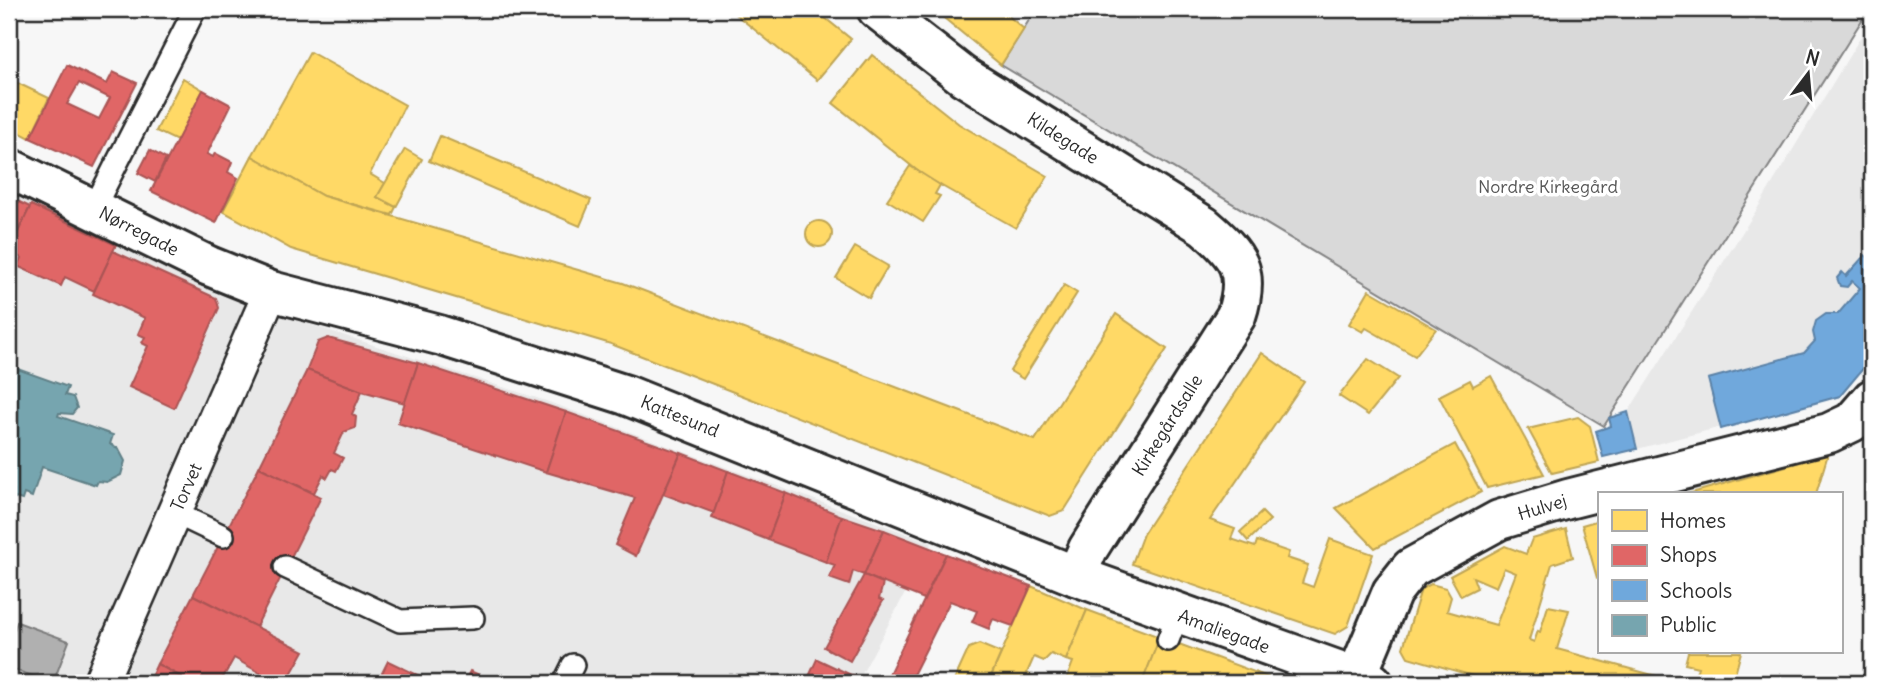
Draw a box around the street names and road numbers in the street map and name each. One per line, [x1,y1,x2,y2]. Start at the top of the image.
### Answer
street label: Kildegade [1023,107,1103,169]
street label: Nørregade [95,201,183,261]
street label: Kirkegårdsalle [1127,370,1207,480]
street label: Kattesund [637,390,723,442]
street label: Torvet [165,459,207,515]
street label: Hulvej [1515,489,1569,525]
street label: Amaliegade [1175,604,1273,658]

